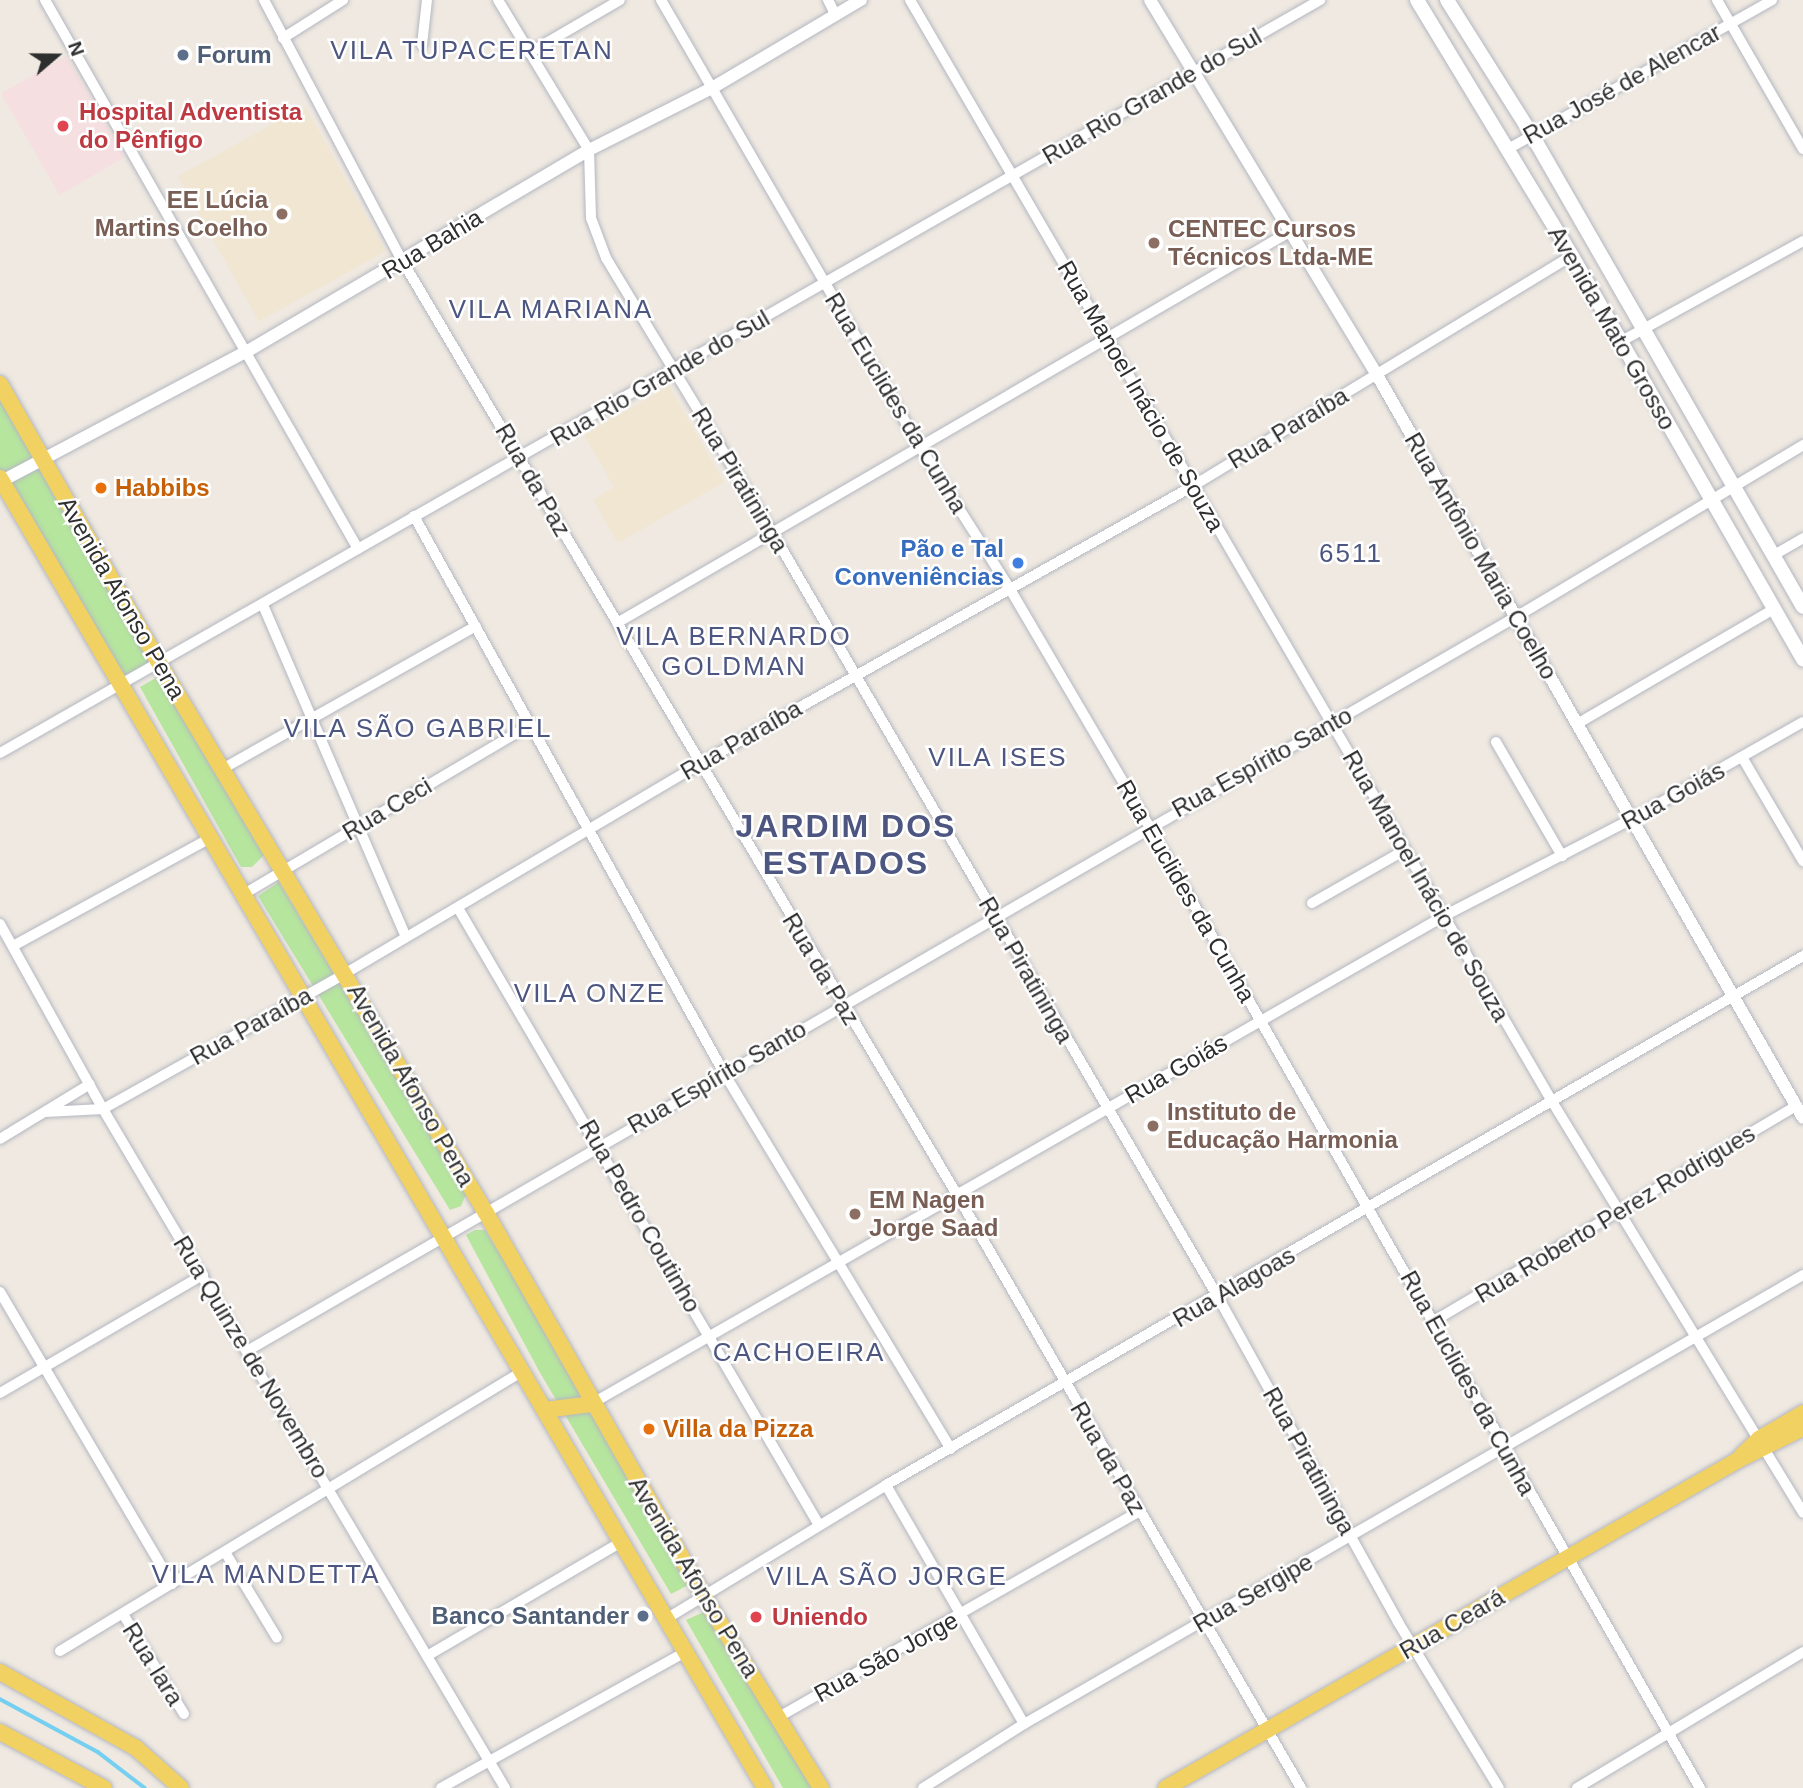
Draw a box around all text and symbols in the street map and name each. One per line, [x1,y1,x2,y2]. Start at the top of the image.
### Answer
street label: Rua José de Alencar [1518,17,1726,151]
north arrow [21,21,91,91]
street label: Rua Rio Grande do Sul [1037,21,1267,171]
district label: VILA TUPACERETAN [331,35,613,67]
text: N [64,39,88,59]
place label: Forum [197,41,272,69]
marker: Forum [175,47,191,63]
place label: Hospital Adventista do Pênfigo [79,98,303,154]
marker: Hospital Adventista do Pênfigo [53,116,73,136]
place label: EE Lúcia Martins Coelho [95,186,268,242]
street label: Rua Bahia [377,203,487,285]
marker: EE Lúcia Martins Coelho [274,206,290,222]
place label: CENTEC Cursos Técnicos Ltda-ME [1168,215,1373,271]
street label: Avenida Mato Grosso [1542,221,1682,435]
marker: CENTEC Cursos Técnicos Ltda-ME [1146,235,1162,251]
street label: Rua Manoel Inácio de Souza [1051,255,1231,537]
street label: Rua Euclides da Cunha [819,288,973,518]
district label: VILA MARIANA [449,294,653,326]
street label: Rua Rio Grande do Sul [545,303,775,453]
street label: Rua Paraíba [1223,381,1353,475]
street label: Rua Piratininga [685,402,795,558]
street label: Rua da Paz [489,418,577,542]
street label: Rua Antônio Maria Coelho [1398,427,1564,685]
place label: Habbibs [115,474,210,502]
marker: Habbibs [93,480,109,496]
street label: Avenida Afonso Pena [52,491,192,705]
place label: Pão e Tal Conveniências [835,535,1004,591]
district label: 6511 [1320,538,1382,570]
marker: Pão e Tal Conveniências [1010,555,1026,571]
district label: VILA BERNARDO GOLDMAN [617,621,851,682]
street label: Rua Paraíba [675,694,807,786]
street label: Rua Espírito Santo [1167,701,1357,823]
district label: VILA SÃO GABRIEL [285,713,551,745]
district label: VILA ISES [929,742,1067,774]
street label: Rua Manoel Inácio de Souza [1336,745,1516,1027]
street label: Rua Goiás [1616,756,1730,836]
street label: Rua Ceci [337,771,437,847]
street label: Rua Euclides da Cunha [1110,775,1262,1007]
district label: JARDIM DOS ESTADOS [737,808,955,883]
street label: Rua Piratininga [973,892,1079,1048]
street label: Rua da Paz [776,908,866,1030]
street label: Avenida Afonso Pena [341,978,481,1192]
district label: VILA ONZE [514,978,666,1010]
street label: Rua Paraíba [185,981,317,1071]
street label: Rua Espírito Santo [623,1014,811,1140]
street label: Rua Goiás [1120,1028,1232,1110]
place label: Instituto de Educação Harmonia [1167,1098,1398,1154]
street label: Rua Pedro Coutinho [573,1115,707,1317]
marker: Instituto de Educação Harmonia [1145,1118,1161,1134]
street label: Rua Roberto Perez Rodrigues [1470,1119,1760,1309]
place label: EM Nagen Jorge Saad [869,1186,998,1242]
marker: EM Nagen Jorge Saad [847,1206,863,1222]
street label: Rua Quinze de Novembro [167,1231,335,1483]
street label: Rua Alagoas [1167,1240,1301,1334]
street label: Rua Euclides da Cunha [1394,1266,1542,1500]
district label: CACHOEIRA [714,1337,884,1369]
street label: Rua Piratininga [1257,1382,1361,1540]
street label: Rua da Paz [1064,1396,1152,1520]
place label: Villa da Pizza [663,1415,813,1443]
marker: Villa da Pizza [641,1421,657,1437]
street label: Avenida Afonso Pena [622,1471,766,1683]
street label: Rua Sergipe [1188,1547,1318,1639]
district label: VILA MANDETTA [152,1559,380,1591]
district label: VILA SÃO JORGE [767,1561,1007,1593]
street label: Rua Ceará [1395,1583,1509,1665]
place label: Banco Santander [432,1602,629,1630]
place label: Uniendo [772,1603,868,1631]
street label: Rua São Jorge [809,1606,963,1708]
marker: Uniendo [746,1607,766,1627]
marker: Banco Santander [635,1608,651,1624]
street label: Rua Iara [116,1617,190,1711]

